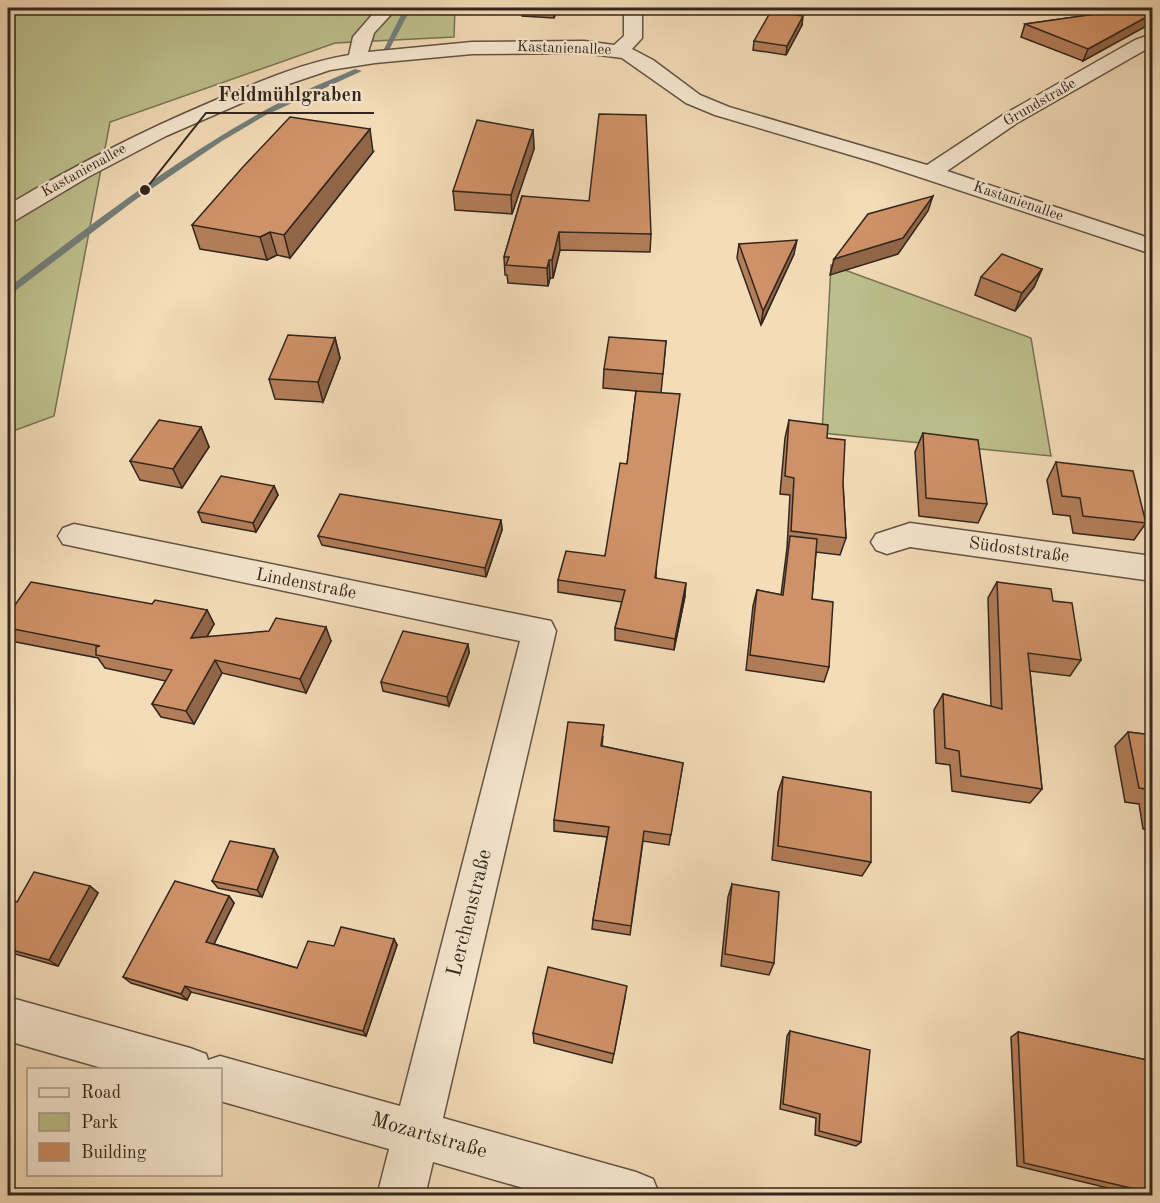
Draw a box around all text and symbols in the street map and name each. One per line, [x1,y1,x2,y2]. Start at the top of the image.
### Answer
street label: Kastanienallee [517,40,612,58]
callout: Feldmühlgraben [206,75,374,113]
street label: Grundstraße [1001,76,1079,130]
text: Feldmühlgraben [218,86,362,106]
street label: Kastanienallee [39,142,129,200]
street label: Kastanienallee [971,180,1065,224]
street label: Südoststraße [968,534,1070,566]
street label: Lindenstraße [254,565,358,603]
street label: Lerchenstraße [444,847,496,979]
legend [27,1068,222,1176]
text: Road [81,1084,121,1102]
street label: Mozartstraße [369,1109,489,1163]
text: Park [81,1114,118,1132]
text: Building [81,1144,147,1162]

